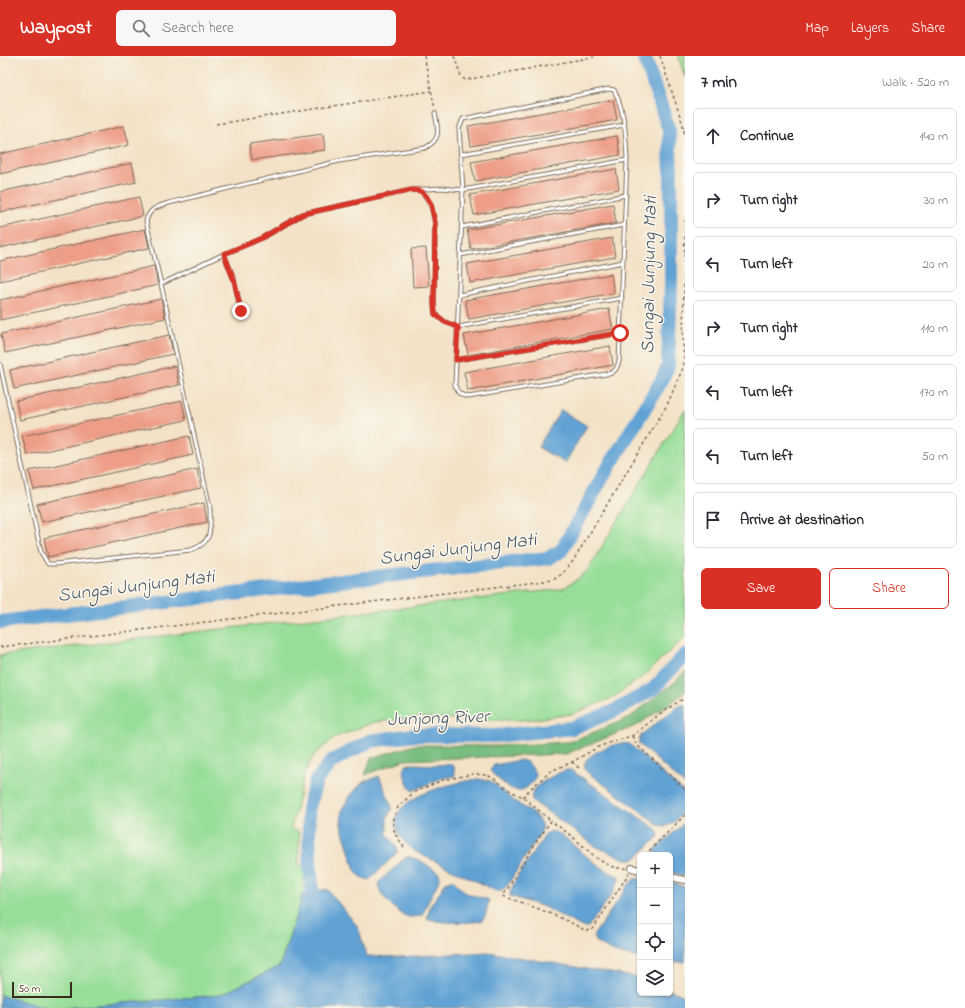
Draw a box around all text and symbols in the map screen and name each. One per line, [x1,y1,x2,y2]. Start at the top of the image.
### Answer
search box [116,10,396,46]
text: Waypost [20,15,92,42]
icon: search [130,17,152,39]
text: Search here [162,17,234,39]
text: Map [805,18,829,39]
text: Layers [851,18,889,39]
text: Share [911,18,945,39]
text: 7 min [701,70,737,95]
text: Walk · 520 m [882,73,949,92]
icon: ahead [702,125,724,147]
text: Continue [740,125,794,147]
text: 140 m [920,127,948,146]
icon: right [702,189,724,211]
text: Turn right [740,189,798,211]
text: 30 m [924,191,948,210]
water label: Sungai Junjung Mati [635,194,666,354]
icon: left [702,253,724,275]
text: Turn left [740,253,793,275]
text: 20 m [923,255,948,274]
route end [232,302,250,320]
icon: right [702,317,724,339]
text: Turn right [740,317,798,339]
text: 110 m [921,319,948,338]
route start [611,324,629,342]
icon: left [702,381,724,403]
text: Turn left [740,381,793,403]
text: 170 m [920,383,948,402]
icon: left [702,445,724,467]
text: Turn left [740,445,793,467]
text: 50 m [922,447,948,466]
icon: arrive [702,509,724,531]
text: Arrive at destination [740,509,864,531]
water label: Sungai Junjung Mati [378,527,540,574]
water label: Sungai Junjung Mati [56,564,218,611]
button: Save [701,568,821,609]
button: Share [829,568,949,609]
water label: Junjong River [387,704,492,735]
map controls [637,852,673,996]
button: + [637,852,673,888]
button: − [637,888,673,924]
button: locate [637,924,673,960]
button: layers [637,960,673,996]
scale bar [12,980,72,999]
text: 50 m [18,981,40,997]

